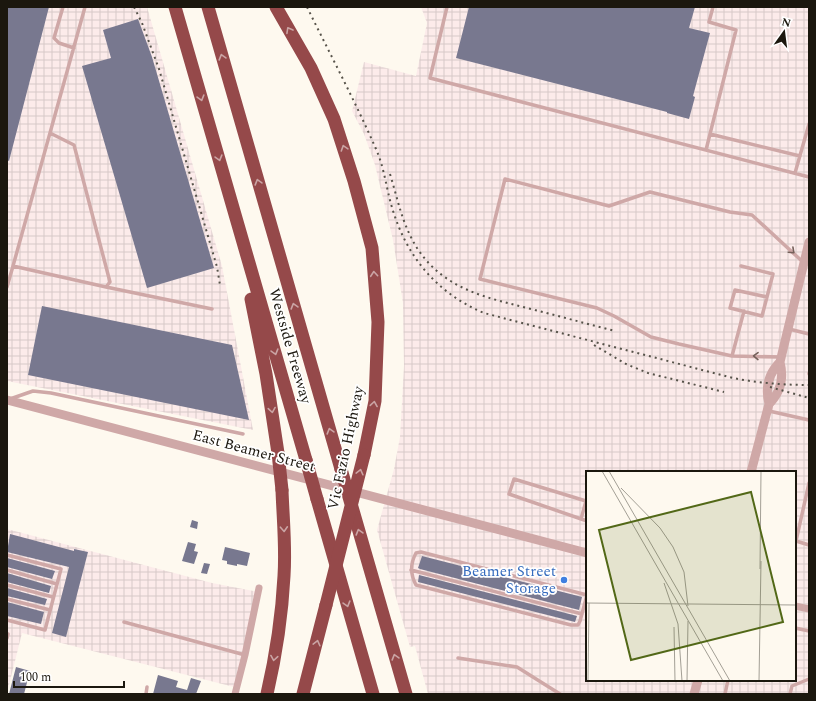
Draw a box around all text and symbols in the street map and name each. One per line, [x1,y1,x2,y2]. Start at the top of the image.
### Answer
north arrow [764,12,804,52]
text: N [780,13,793,32]
one-way arrow [287,27,294,34]
one-way arrow [218,53,227,60]
one-way arrow [196,95,205,102]
one-way arrow [340,145,348,152]
one-way arrow [214,155,222,161]
one-way arrow [254,178,263,185]
one-way arrow [787,247,794,254]
one-way arrow [370,271,379,277]
street label: Westside Freeway [263,286,318,407]
one-way arrow [290,303,299,310]
one-way arrow [270,348,279,355]
one-way arrow [753,352,759,360]
street label: Vic Fazio Highway [322,383,370,512]
one-way arrow [369,400,378,407]
one-way arrow [267,407,276,413]
street label: East Beamer Street [190,424,318,478]
one-way arrow [326,428,335,435]
one-way arrow [355,469,363,476]
inset map [586,471,796,681]
one-way arrow [280,526,288,532]
one-way arrow [355,528,364,535]
place label: Beamer Street Storage [462,560,556,600]
marker: Beamer Street Storage [559,575,569,585]
one-way arrow [342,600,351,607]
one-way arrow [312,639,320,646]
one-way arrow [391,653,400,660]
one-way arrow [270,655,279,661]
scale bar [14,663,124,689]
text: 100 m [20,668,51,687]

